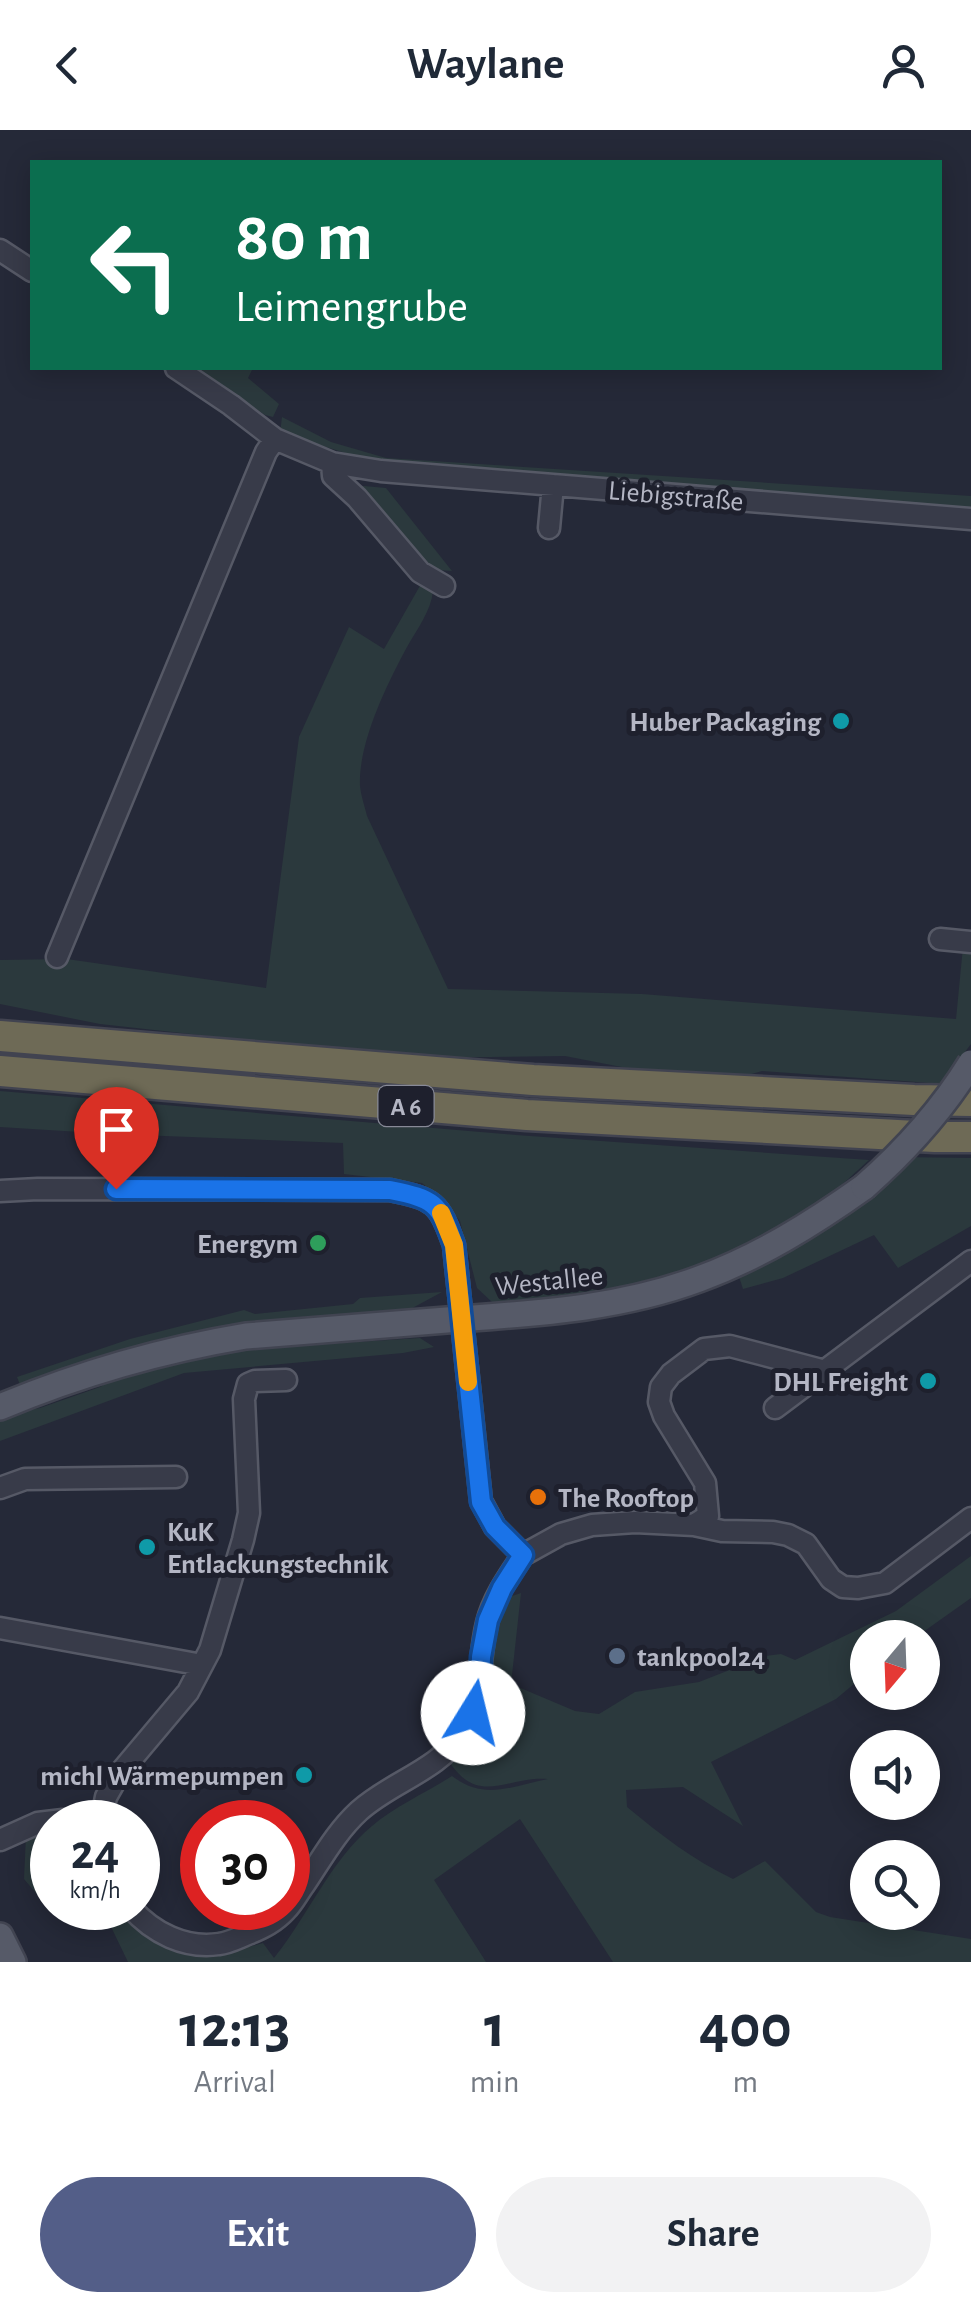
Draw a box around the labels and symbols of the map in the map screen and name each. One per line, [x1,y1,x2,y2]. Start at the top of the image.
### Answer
street label: Liebigstraße [607,477,745,517]
place label: Huber Packaging [629,709,822,737]
marker: Huber Packaging [830,710,852,732]
road number: A 6 [378,1086,434,1126]
pin [74,1087,159,1190]
place label: Energym [197,1231,298,1259]
marker: Energym [307,1232,329,1254]
street label: Westallee [494,1262,605,1302]
place label: DHL Freight [773,1369,909,1397]
marker: DHL Freight [917,1370,939,1392]
place label: The Rooftop [558,1485,694,1513]
marker: The Rooftop [527,1486,549,1508]
place label: KuK Entlackungstechnik [167,1519,389,1579]
marker: KuK Entlackungstechnik [136,1536,158,1558]
north arrow [850,1620,940,1710]
place label: tankpool24 [637,1644,765,1672]
marker: tankpool24 [606,1645,628,1667]
position arrow [421,1661,525,1765]
place label: michl Wärmepumpen [40,1763,284,1791]
marker: michl Wärmepumpen [293,1764,315,1786]
speed limit sign: 30 [180,1800,310,1930]

